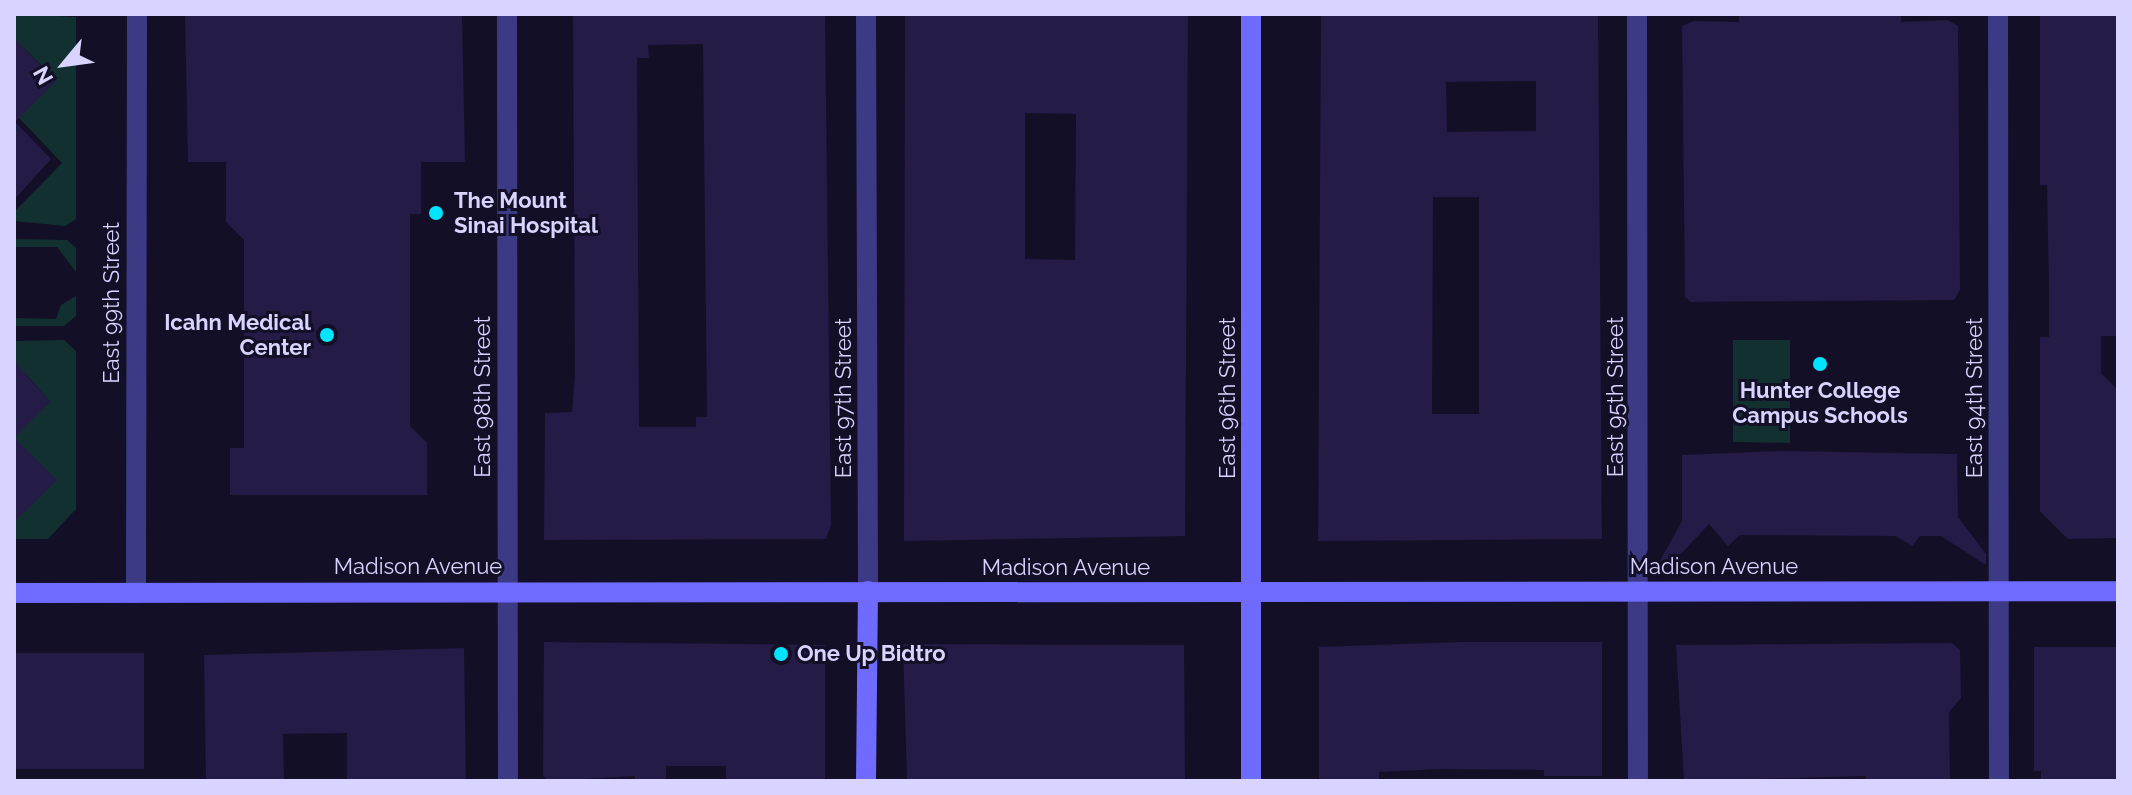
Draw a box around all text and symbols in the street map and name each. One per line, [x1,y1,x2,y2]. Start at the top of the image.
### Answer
north arrow [24,24,104,104]
text: N [28,62,58,89]
place label: The Mount Sinai Hospital [454,187,598,238]
marker: The Mount Sinai Hospital [425,202,447,224]
street label: East 99th Street [99,222,125,384]
place label: Icahn Medical Center [164,309,311,360]
street label: East 98th Street [470,316,496,478]
street label: East 96th Street [1215,317,1241,479]
street label: East 95th Street [1603,317,1629,477]
street label: East 97th Street [831,318,857,478]
street label: East 94th Street [1962,318,1988,478]
marker: Icahn Medical Center [318,326,336,344]
marker: Hunter College Campus Schools [1811,355,1829,373]
place label: Hunter College Campus Schools [1732,377,1908,428]
street label: Madison Avenue [333,554,503,580]
street label: Madison Avenue [1629,554,1799,580]
street label: Madison Avenue [981,555,1151,581]
place label: One Up Bidtro [797,641,946,667]
marker: One Up Bidtro [772,645,790,663]

